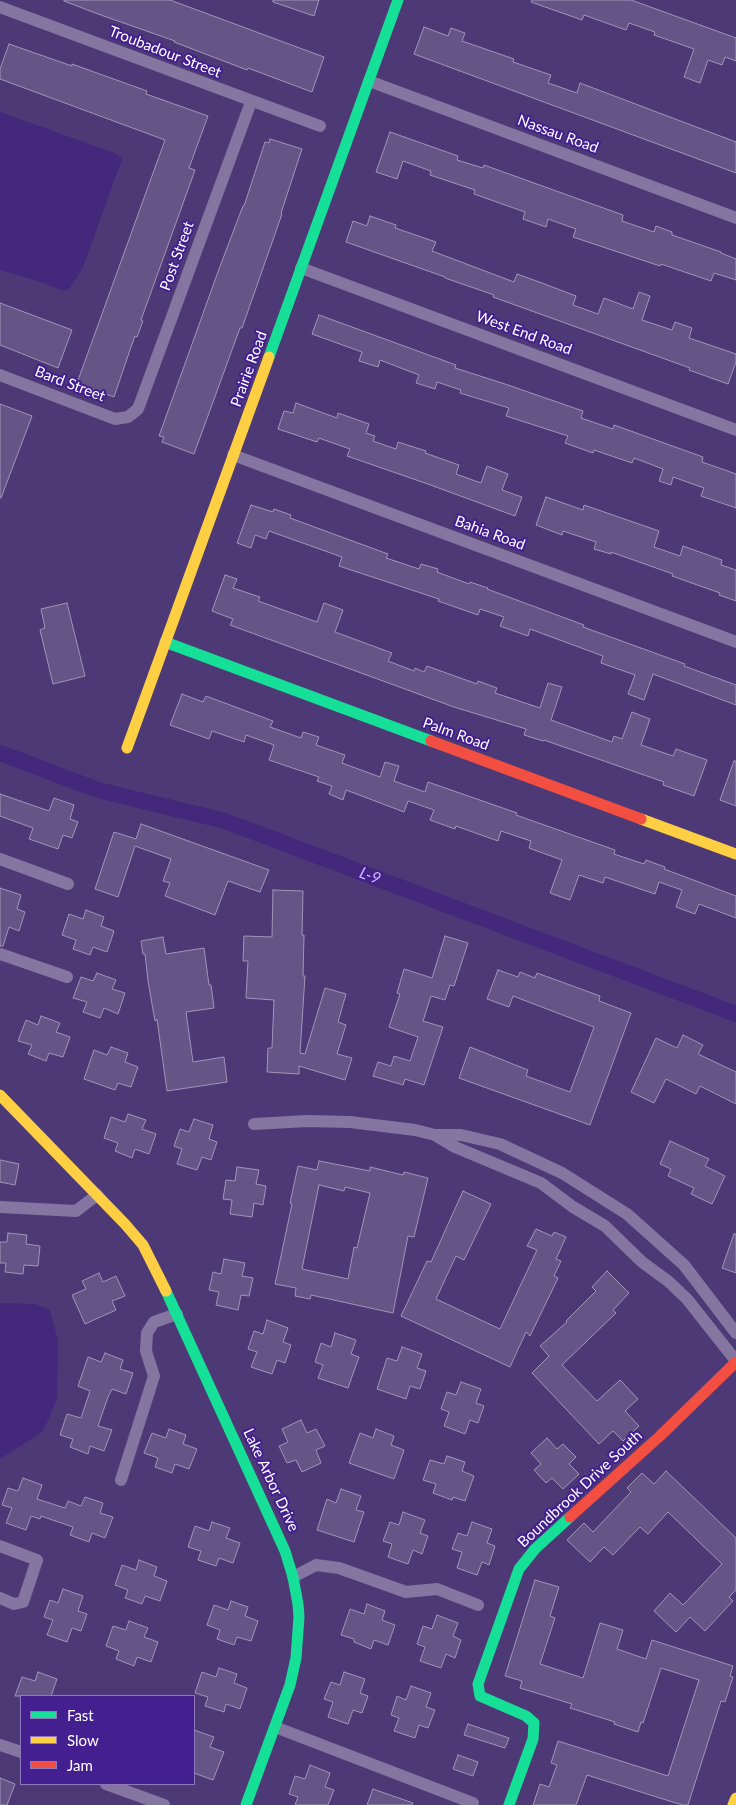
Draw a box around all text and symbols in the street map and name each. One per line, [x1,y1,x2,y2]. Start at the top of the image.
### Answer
street label: Troubadour Street [106,22,224,82]
street label: Nassau Road [515,111,601,157]
street label: Post Street [156,219,198,293]
street label: West End Road [474,307,574,359]
street label: Prairie Road [227,329,271,409]
street label: Bard Street [32,362,108,406]
street label: Bahia Road [452,512,528,554]
street label: Palm Road [420,714,492,754]
water label: L-9 [357,863,383,889]
street label: Lake Arbor Drive [239,1426,303,1534]
street label: Boundbrook Drive South [514,1427,646,1551]
legend [20,1695,195,1785]
text: Fast [67,1706,94,1724]
text: Slow [67,1731,99,1749]
text: Jam [67,1756,93,1774]

